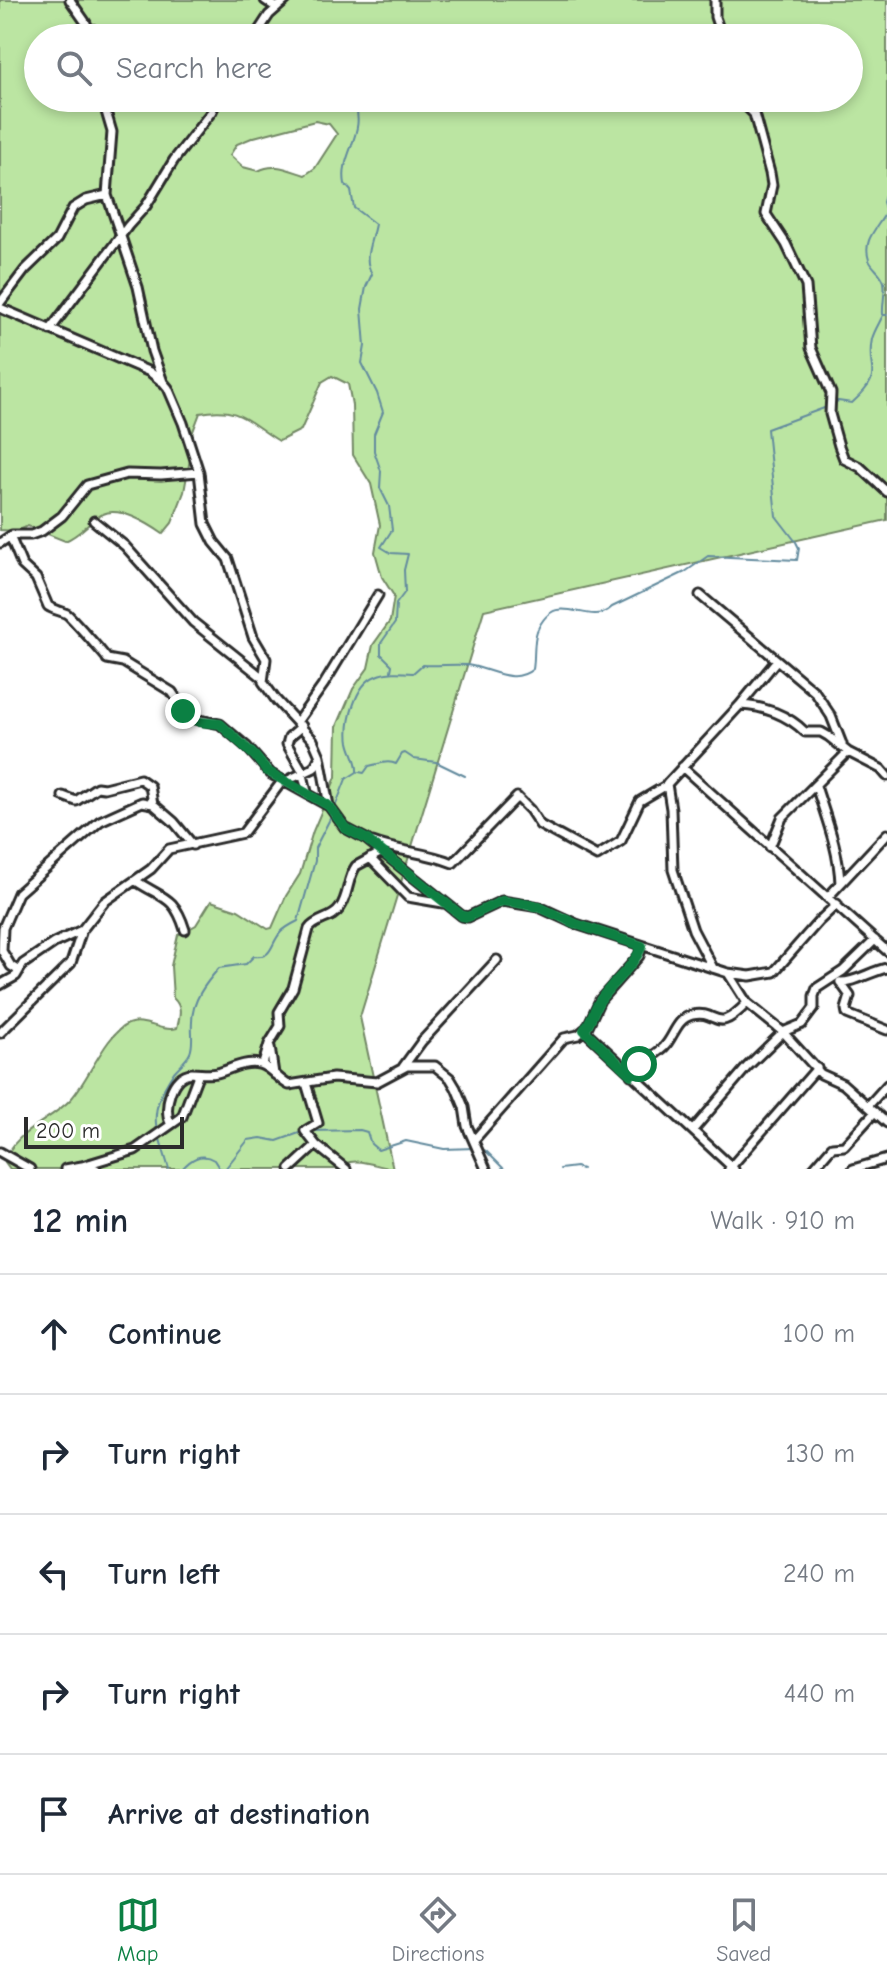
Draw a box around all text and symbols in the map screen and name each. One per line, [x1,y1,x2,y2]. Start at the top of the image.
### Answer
search box [24,24,863,112]
icon: search [52,46,96,90]
text: Search here [116,51,272,86]
route end [165,693,201,729]
route start [621,1046,657,1082]
scale bar [24,1113,184,1149]
text: 200 m [36,1118,100,1144]
text: 12 min [32,1201,128,1241]
text: Walk · 910 m [710,1206,855,1236]
icon: ahead [32,1312,76,1356]
text: Continue [108,1317,222,1352]
text: 100 m [783,1319,855,1349]
icon: right [32,1432,76,1476]
text: Turn right [108,1437,240,1472]
text: 130 m [786,1439,855,1469]
icon: left [32,1552,76,1596]
text: Turn left [108,1557,220,1592]
text: 240 m [783,1559,855,1589]
icon: right [32,1672,76,1716]
text: Turn right [108,1677,240,1712]
text: 440 m [784,1679,855,1709]
icon: arrive [32,1792,76,1836]
text: Arrive at destination [108,1797,370,1832]
tab: Map [116,1893,160,1967]
tab: Directions [392,1893,485,1967]
tab: Saved [716,1893,771,1967]

